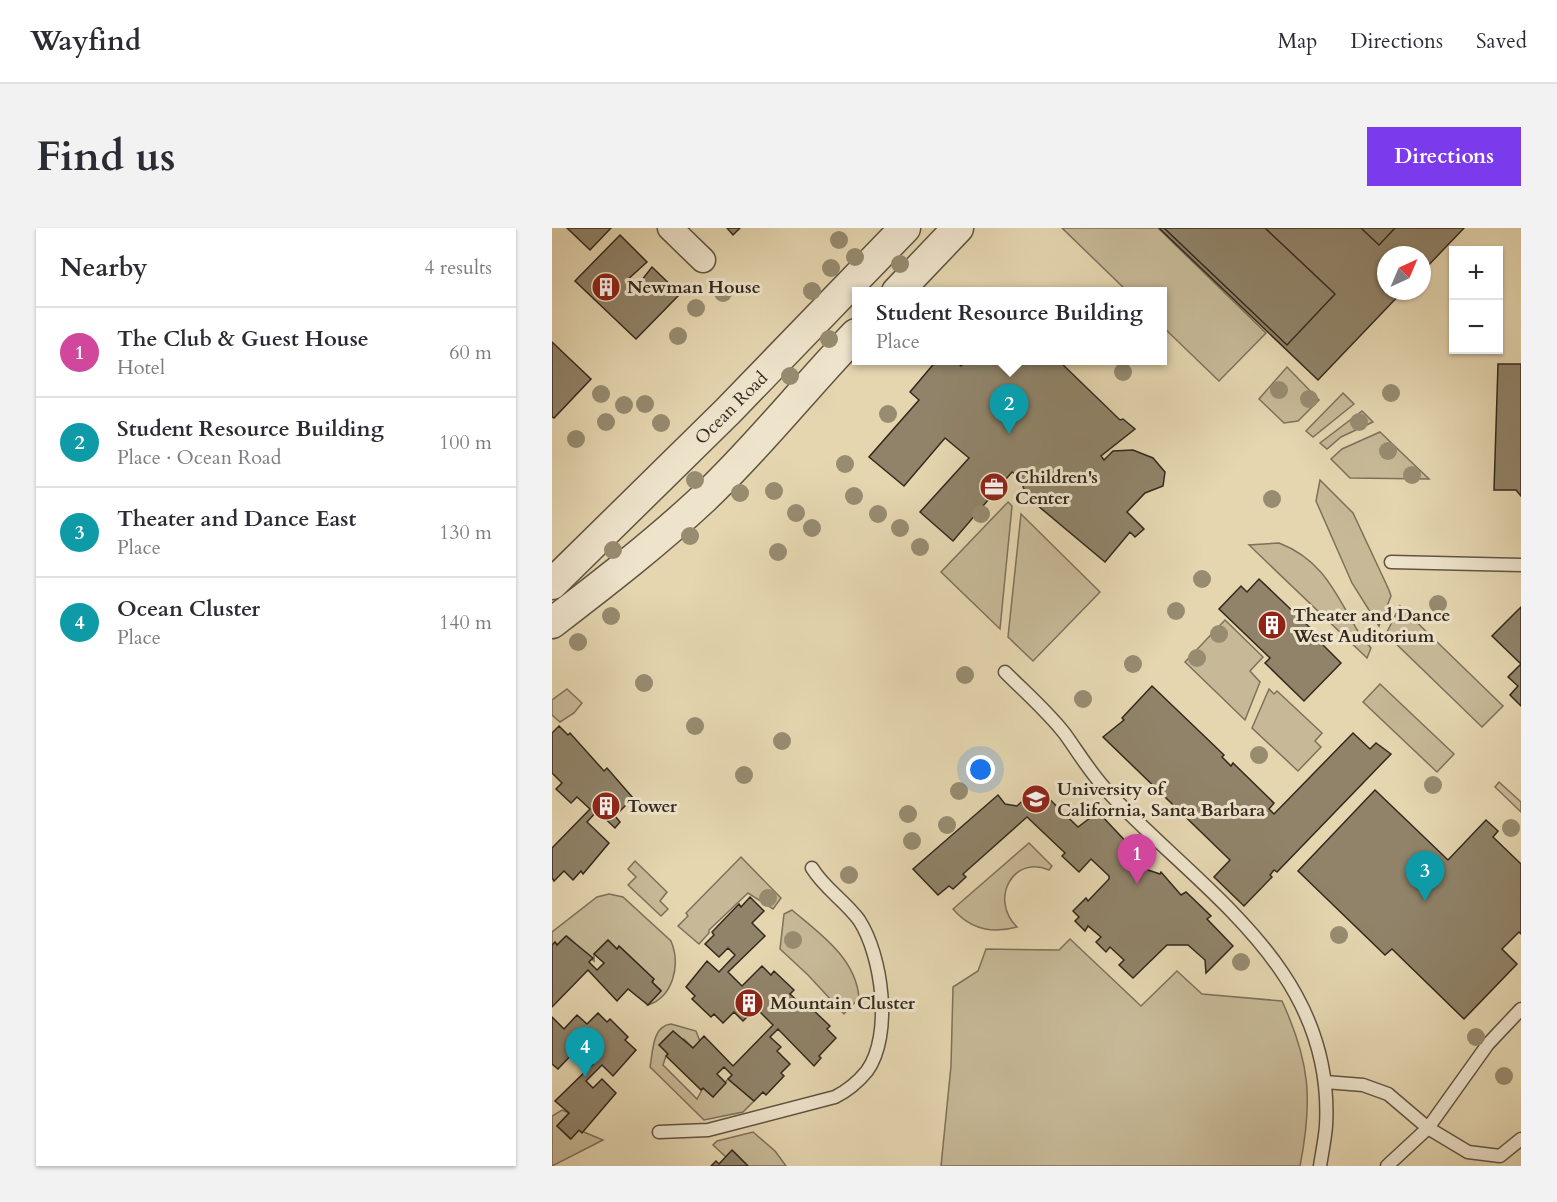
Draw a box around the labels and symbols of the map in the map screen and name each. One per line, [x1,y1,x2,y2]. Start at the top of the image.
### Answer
north arrow [1377,246,1431,300]
building icon: Newman House [590,271,622,303]
place label: Newman House [627,275,761,300]
street label: Ocean Road [689,366,774,451]
pin: 2 [990,384,1028,434]
place label: Children's Center [1015,465,1098,511]
office icon: Children's Center [978,471,1010,503]
place label: Theater and Dance West Auditorium [1292,603,1451,649]
building icon: Theater and Dance West Auditorium [1256,609,1288,641]
your location [966,755,995,784]
place label: University of California, Santa Barbara [1057,777,1265,823]
school or university icon: University of California, Santa Barbara [1020,783,1052,815]
building icon: Tower [590,790,622,822]
place label: Tower [627,794,678,819]
pin: 1 [1118,834,1156,884]
pin: 3 [1406,852,1444,901]
building icon: Mountain Cluster [733,987,765,1019]
place label: Mountain Cluster [770,991,916,1016]
pin: 4 [566,1028,604,1077]

